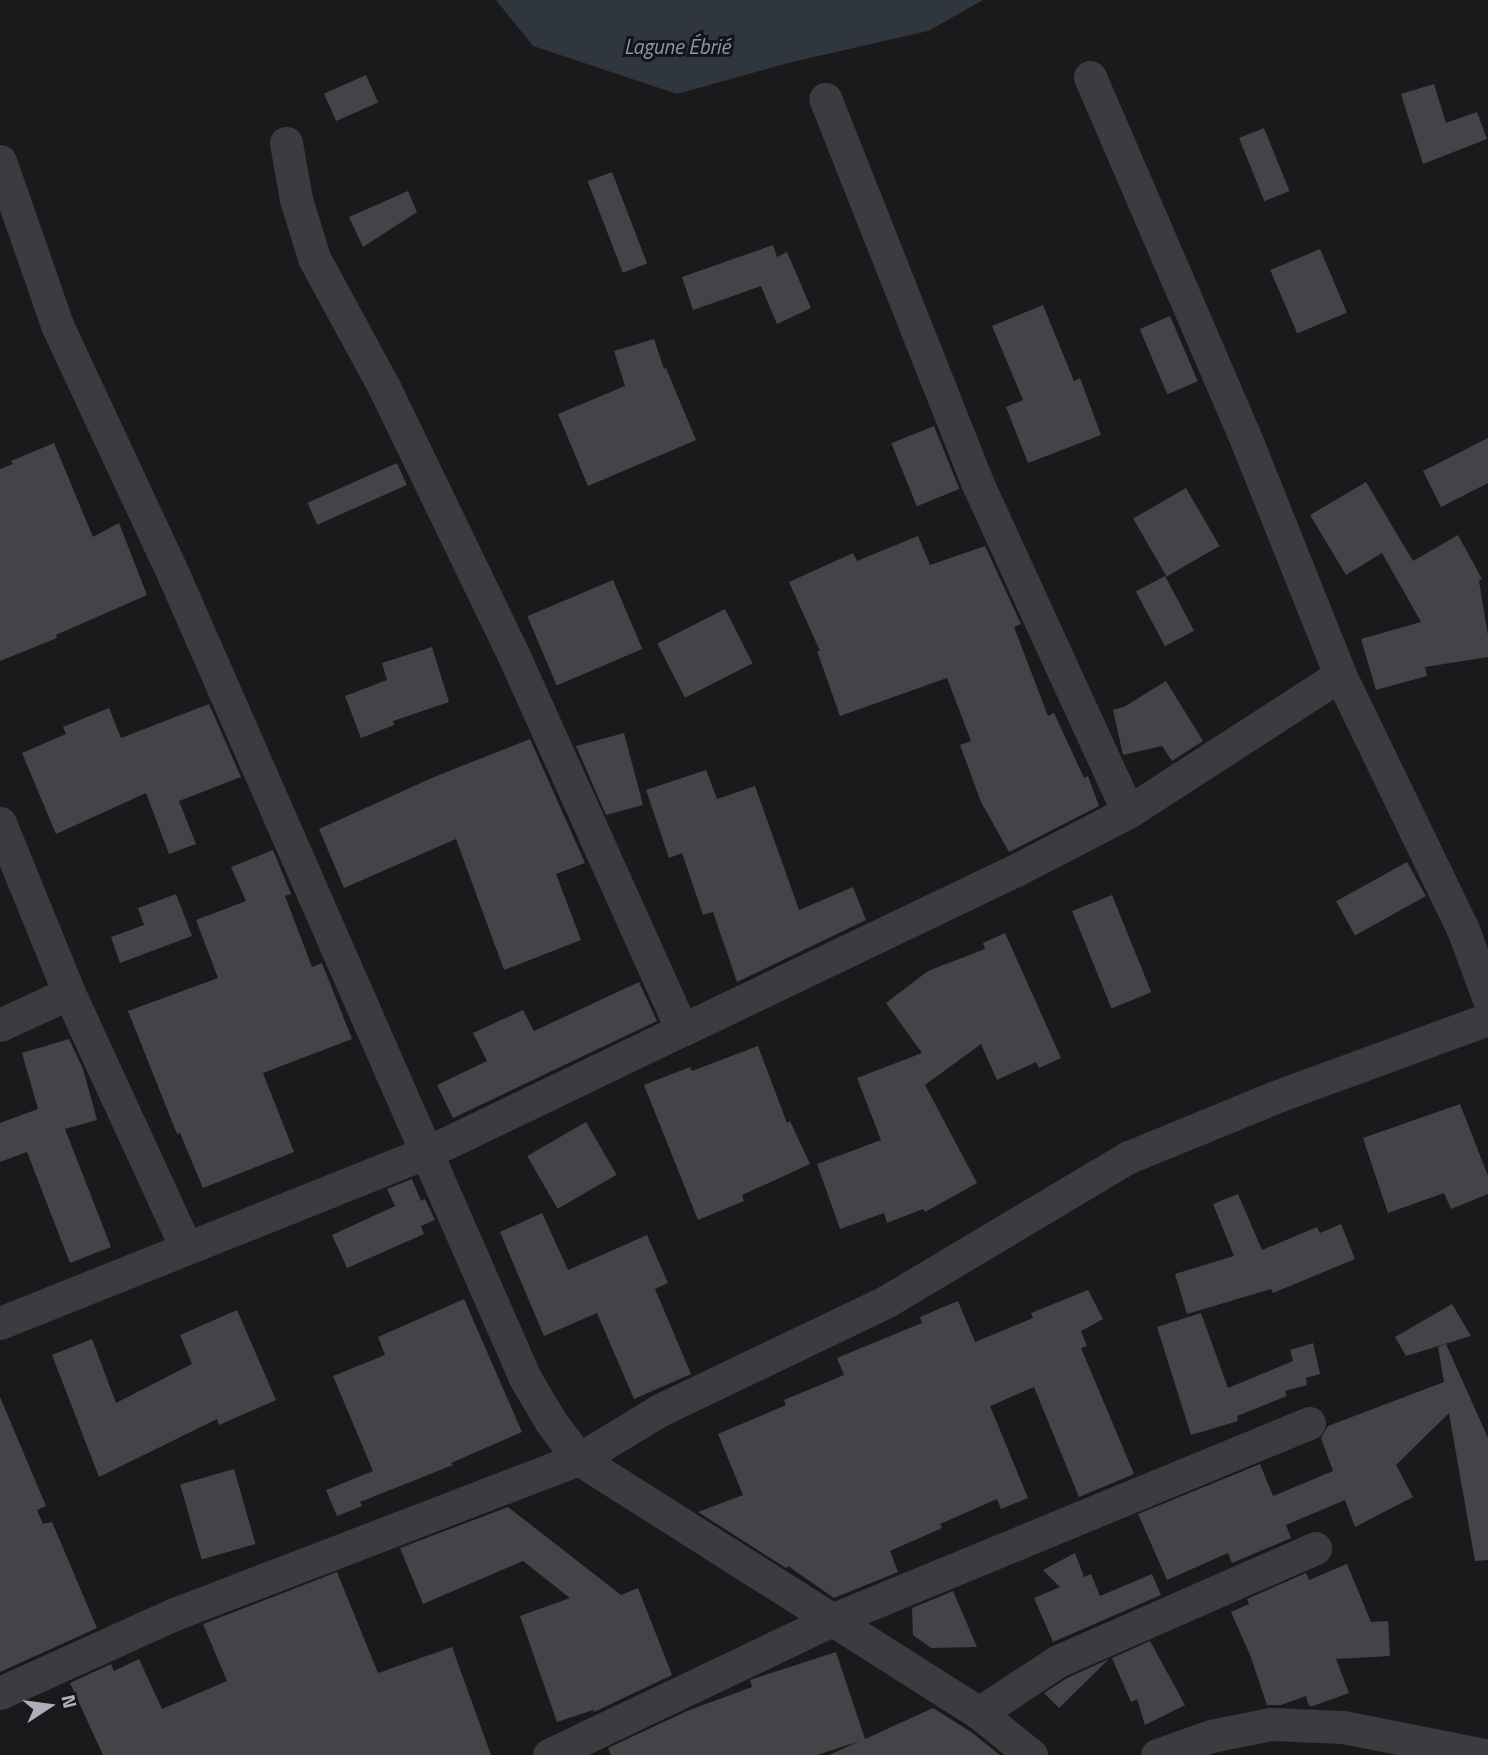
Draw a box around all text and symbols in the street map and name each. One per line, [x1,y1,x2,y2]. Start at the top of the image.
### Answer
water label: Lagune Ébrié [624,33,730,59]
north arrow [14,1671,84,1741]
text: N [54,1691,86,1711]

